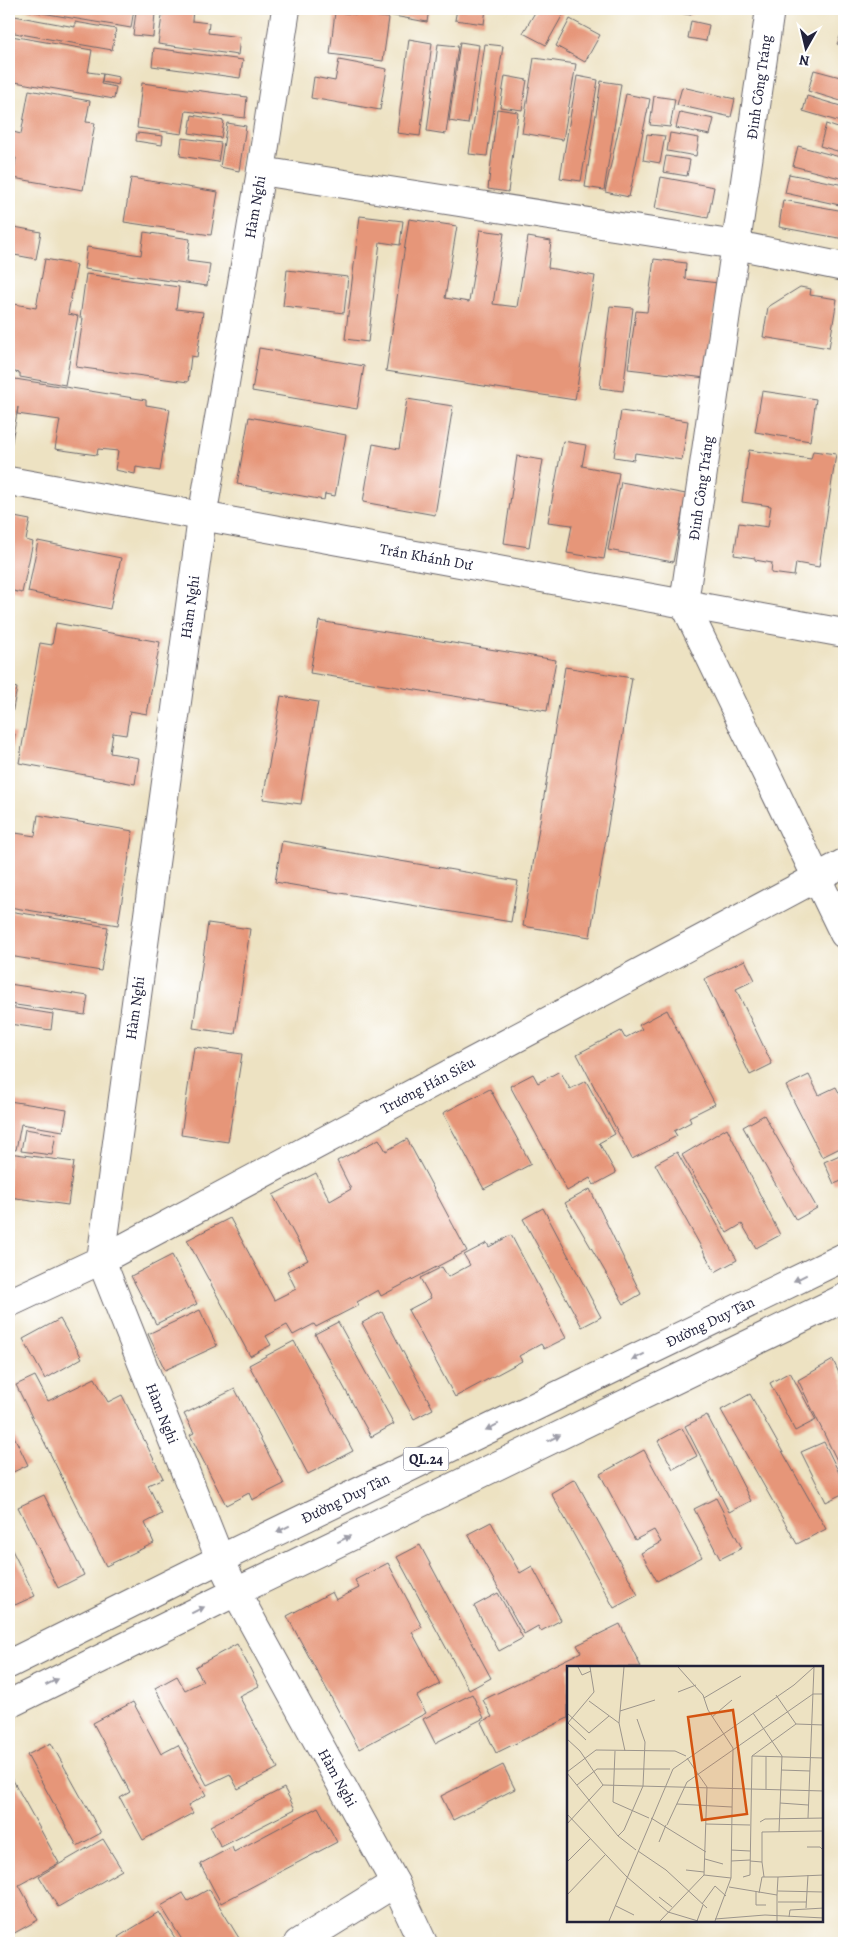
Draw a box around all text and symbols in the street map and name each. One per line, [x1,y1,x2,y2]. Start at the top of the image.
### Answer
north arrow [780,22,830,72]
street label: Đinh Công Tráng [742,33,776,141]
text: N [798,50,811,70]
street label: Hàm Nghi [240,174,270,240]
street label: Đinh Công Tráng [684,434,718,542]
street label: Trần Khánh Dư [378,539,475,575]
street label: Hàm Nghi [176,574,204,640]
street label: Hàm Nghi [121,975,149,1041]
street label: Trương Hán Siêu [377,1052,479,1119]
one-way arrow [793,1274,807,1282]
street label: Đường Duy Tân [662,1292,758,1352]
one-way arrow [631,1353,645,1361]
street label: Hàm Nghi [141,1380,183,1447]
one-way arrow [485,1424,499,1432]
one-way arrow [547,1434,561,1442]
road number: QL.24 [404,1448,448,1470]
street label: Đường Duy Tân [298,1468,393,1528]
one-way arrow [276,1525,290,1533]
one-way arrow [337,1535,351,1543]
one-way arrow [191,1606,205,1614]
inset map [567,1666,823,1922]
one-way arrow [45,1678,60,1686]
street label: Hàm Nghi [313,1745,362,1811]

